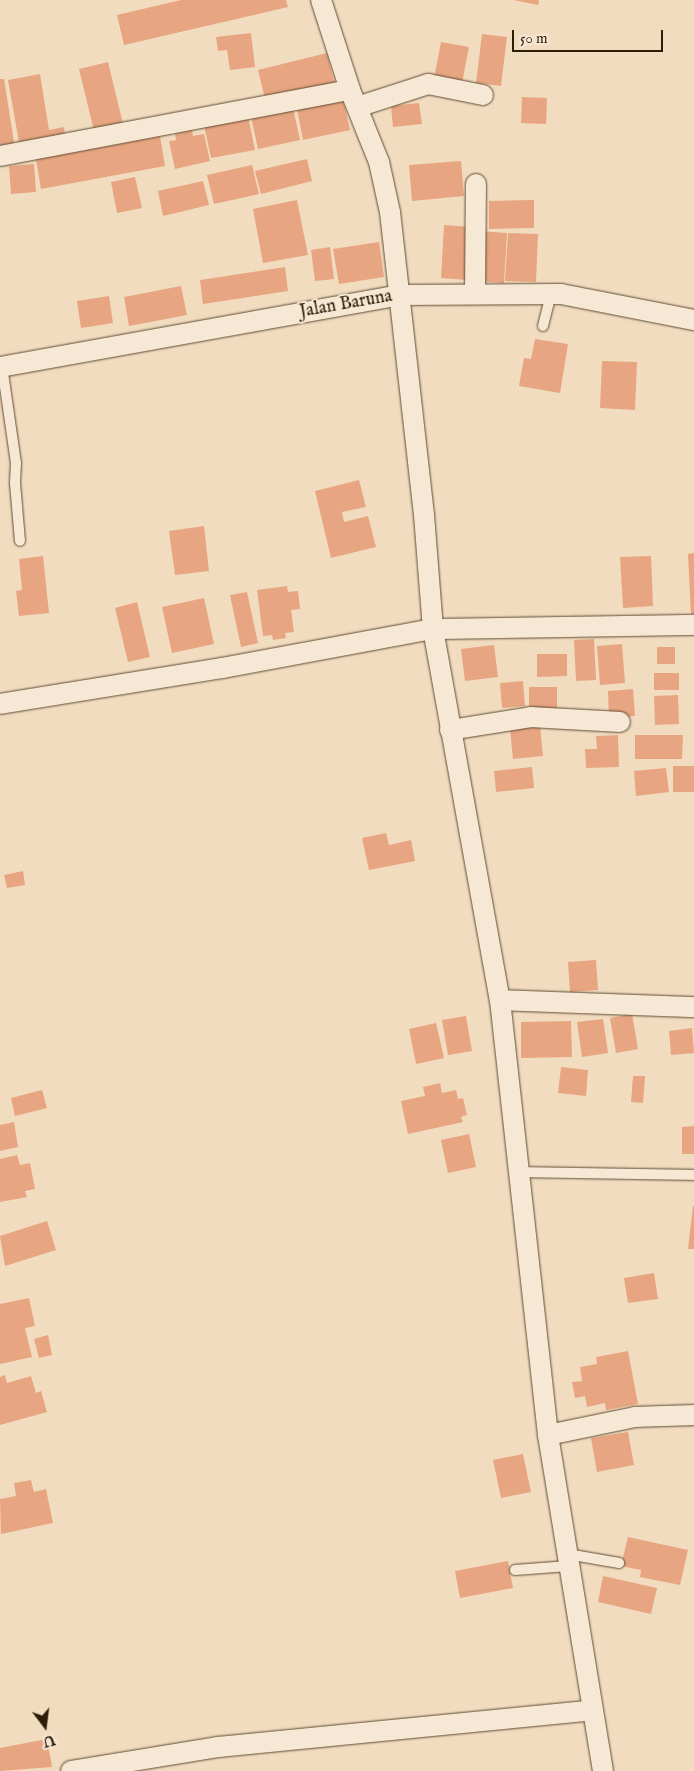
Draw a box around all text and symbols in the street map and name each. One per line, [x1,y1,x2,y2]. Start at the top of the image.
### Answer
scale bar [514,20,665,52]
text: 50 m [520,29,548,48]
street label: Jalan Baruna [298,286,394,324]
north arrow [20,1701,70,1751]
text: U [41,1730,57,1751]

